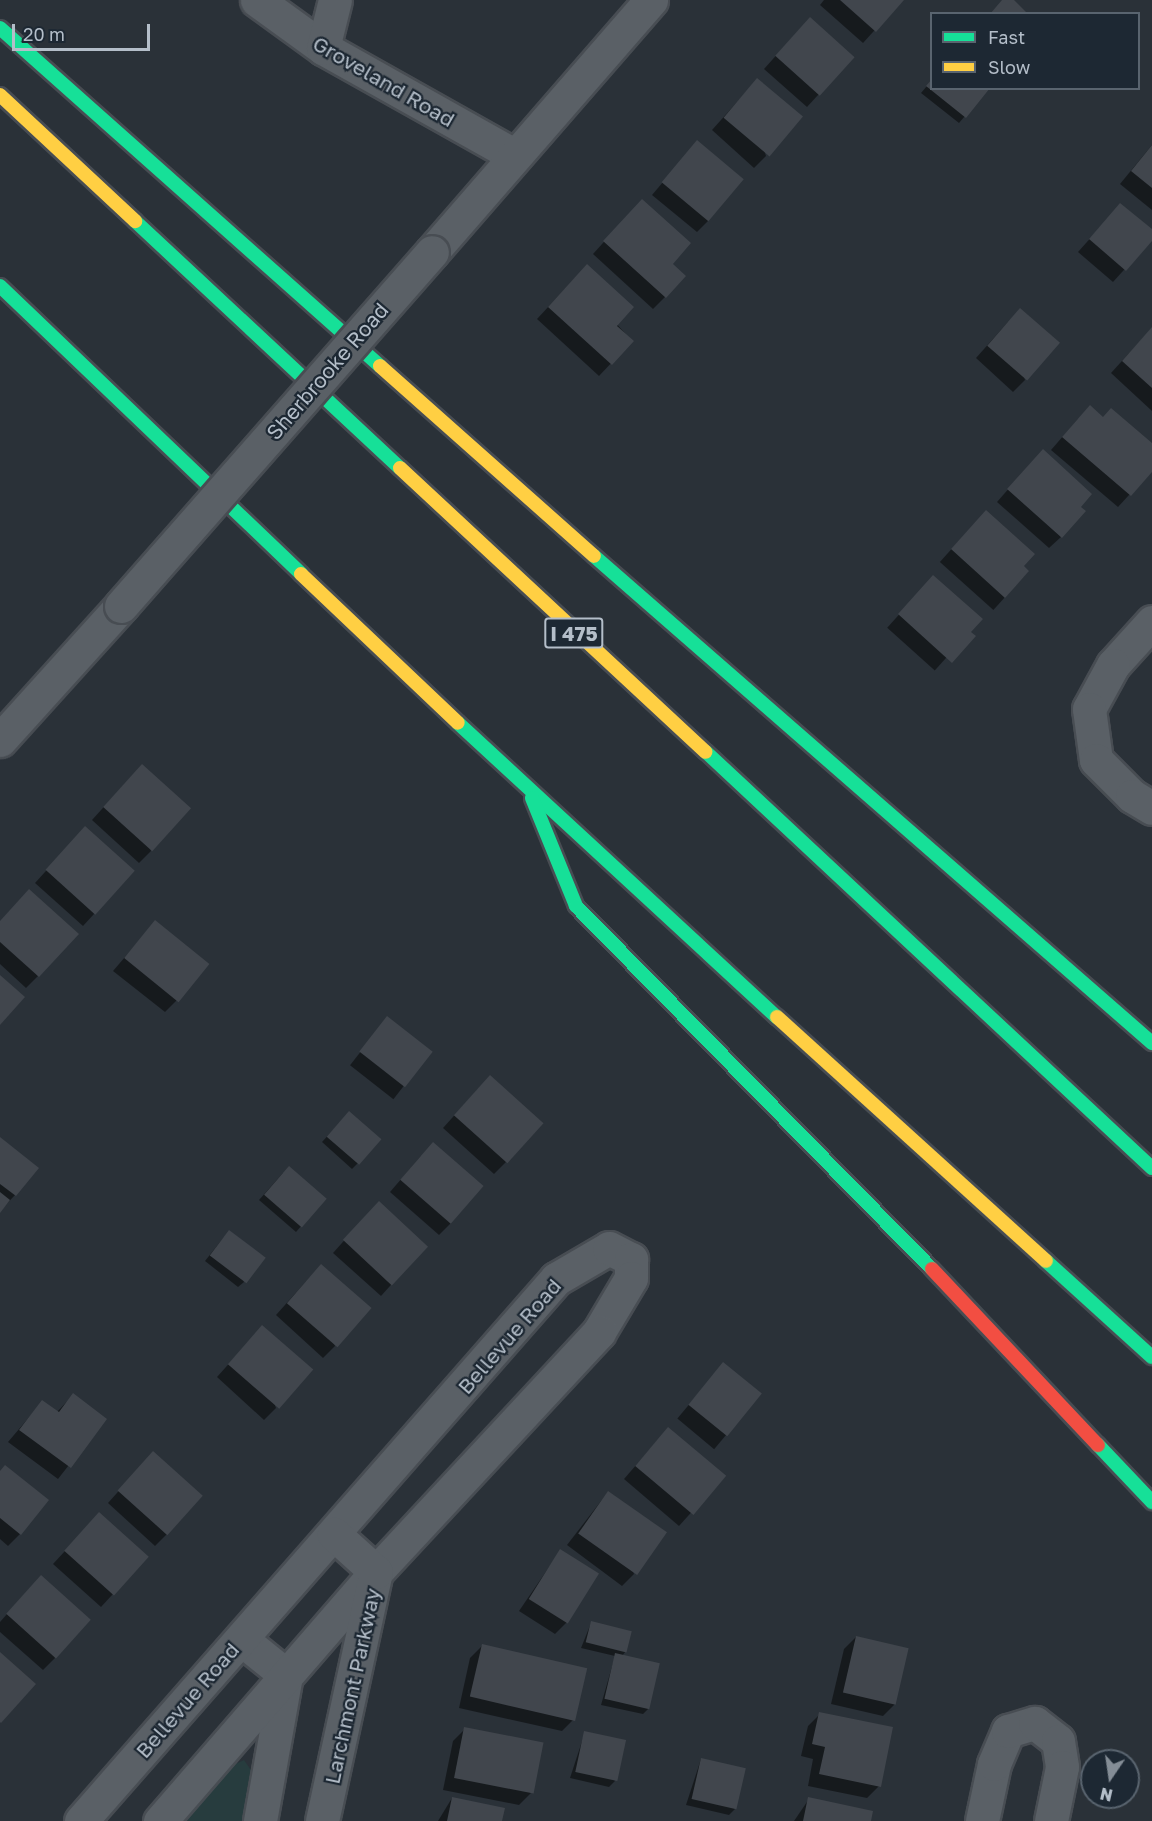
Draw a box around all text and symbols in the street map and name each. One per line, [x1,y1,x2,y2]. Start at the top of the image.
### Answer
scale bar [15,12,153,50]
legend [930,12,1140,90]
text: 20 m [23,23,65,45]
text: Fast [988,26,1025,48]
street label: Groveland Road [309,30,459,132]
text: Slow [988,56,1030,78]
street label: Sherbrooke Road [261,297,393,445]
road number: I 475 [544,616,604,650]
street label: Bellevue Road [452,1273,566,1399]
street label: Larchmont Parkway [319,1586,385,1786]
street label: Bellevue Road [130,1637,244,1763]
north arrow [1080,1749,1140,1809]
text: N [1098,1783,1115,1806]

